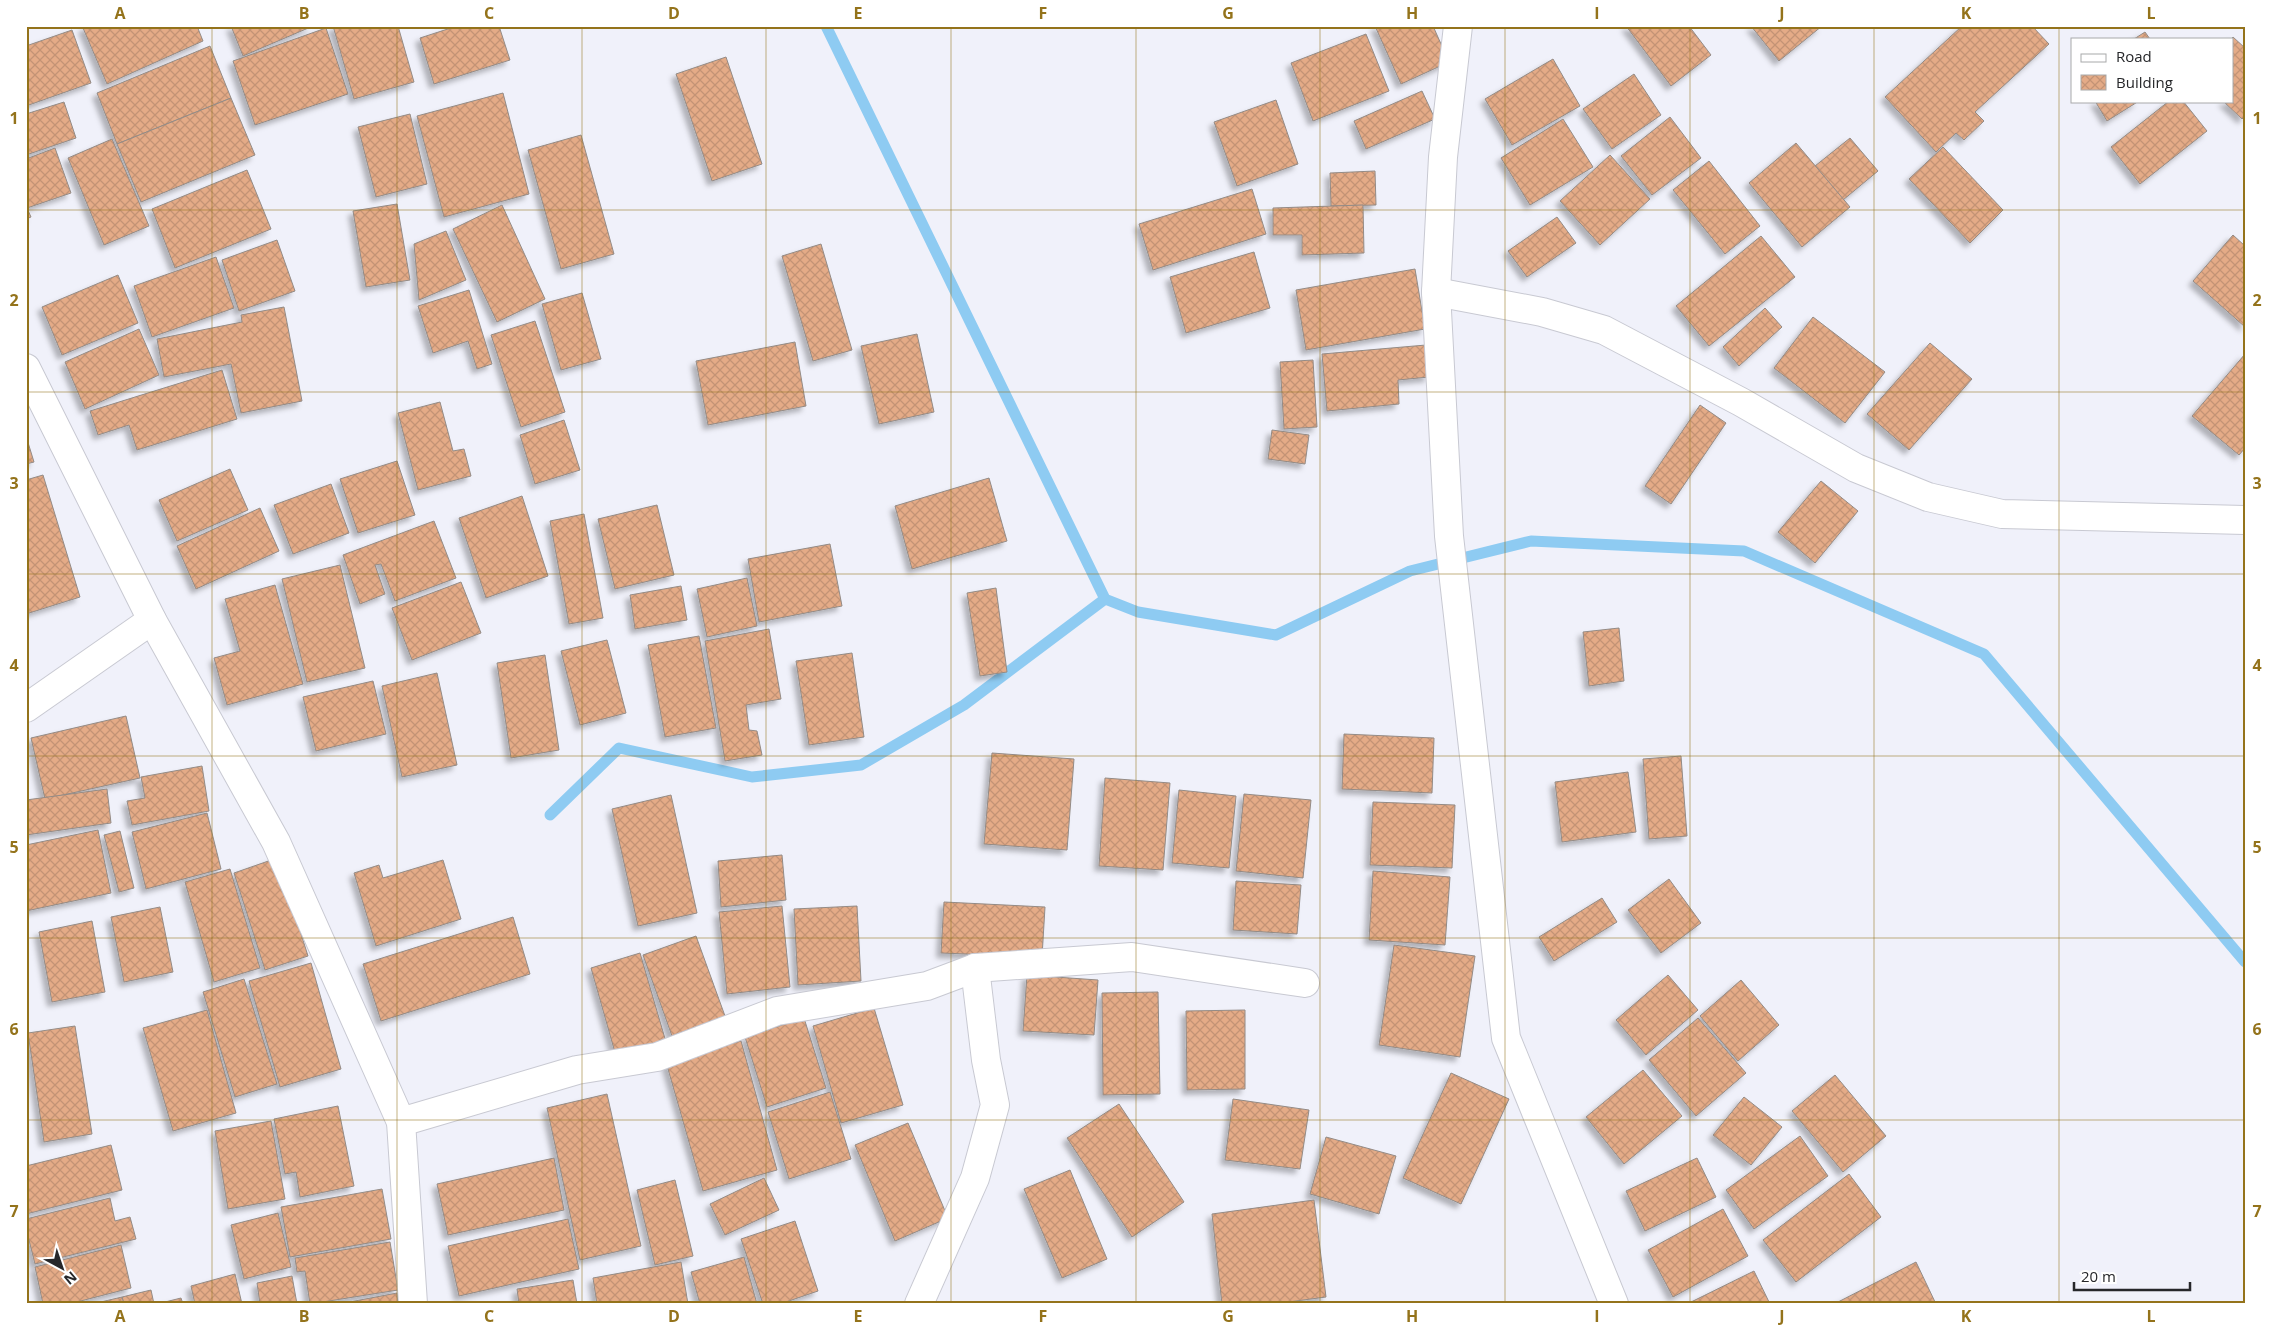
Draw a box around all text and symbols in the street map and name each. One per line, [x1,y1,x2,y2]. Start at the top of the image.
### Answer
text: A [114,2,126,24]
text: B [299,2,309,24]
text: C [484,2,494,24]
text: D [668,2,680,24]
text: E [854,2,863,24]
text: F [1039,2,1047,24]
text: G [1222,2,1234,24]
text: H [1406,2,1418,24]
text: I [1594,2,1600,24]
text: J [1777,2,1785,24]
text: K [1961,2,1972,24]
text: L [2146,2,2156,24]
legend [2071,38,2234,102]
text: Road [2116,46,2152,66]
text: Building [2116,72,2173,92]
text: 1 [9,107,19,129]
text: 1 [2252,107,2262,129]
text: 2 [9,289,19,311]
text: 2 [2252,289,2262,311]
text: 3 [9,472,19,494]
text: 3 [2252,472,2262,494]
text: 4 [9,654,19,676]
text: 4 [2252,654,2262,676]
text: 5 [9,836,19,858]
text: 5 [2252,836,2262,858]
text: 6 [9,1018,19,1040]
text: 6 [2252,1018,2262,1040]
text: 7 [9,1200,19,1222]
text: 7 [2252,1200,2262,1222]
north arrow [38,1242,88,1292]
scale bar [2074,1260,2190,1292]
text: 20 m [2081,1266,2116,1286]
text: N [60,1267,81,1289]
text: A [114,1305,126,1327]
text: B [299,1305,309,1327]
text: C [484,1305,494,1327]
text: D [668,1305,680,1327]
text: E [854,1305,863,1327]
text: F [1039,1305,1047,1327]
text: G [1222,1305,1234,1327]
text: H [1406,1305,1418,1327]
text: I [1594,1305,1600,1327]
text: J [1777,1305,1785,1327]
text: K [1961,1305,1972,1327]
text: L [2146,1305,2156,1327]

